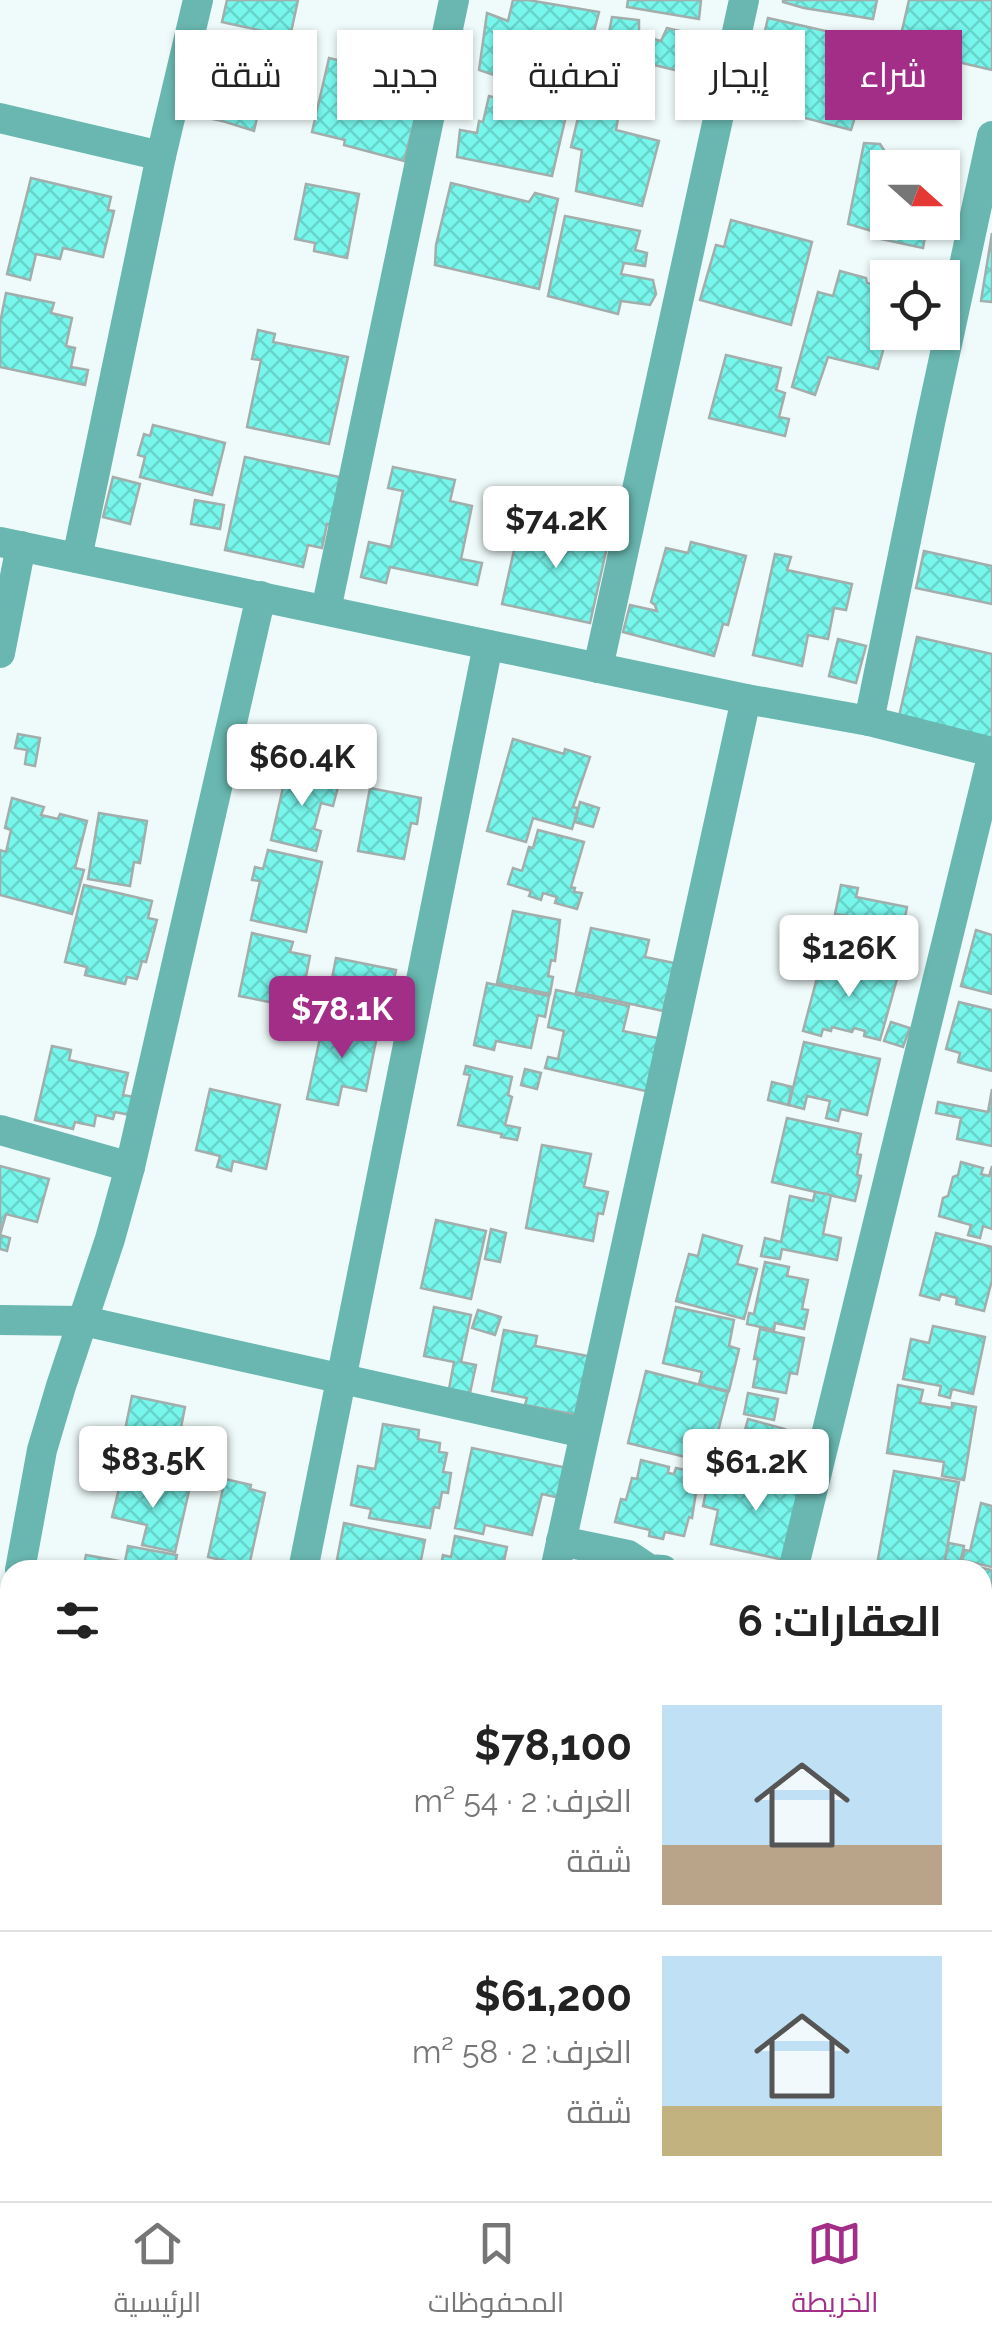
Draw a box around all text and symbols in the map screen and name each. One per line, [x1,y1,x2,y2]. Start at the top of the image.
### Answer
chip: شقة [175,30,317,120]
chip: جديد [337,30,473,120]
chip: تصفية [493,30,655,120]
chip: إيجار [675,30,805,120]
chip: شراء [825,30,962,120]
north arrow [870,150,960,240]
map controls [870,150,960,350]
button: locate [870,260,960,350]
pin: $74.2K [475,486,637,571]
text: $74.2K [505,500,607,537]
pin: $60.4K [221,724,383,809]
text: $60.4K [249,738,355,775]
pin: $126K [779,915,919,1000]
text: $126K [802,929,896,966]
pin: $78.1K [261,976,423,1061]
text: $78.1K [291,990,393,1027]
pin: $83.5K [72,1426,234,1511]
pin: $61.2K [675,1429,837,1514]
text: $83.5K [101,1440,205,1477]
text: $61.2K [705,1443,807,1480]
icon: filters [50,1593,105,1648]
text: العقارات: 6 [738,1597,942,1646]
text: $78,100 [474,1721,632,1770]
icon: home [742,1745,862,1865]
text: الغرف: 2 · 54 m² [413,1782,632,1819]
text: شقة [567,1842,632,1879]
text: $61,200 [474,1972,632,2021]
icon: home [742,1996,862,2116]
text: الغرف: 2 · 58 m² [412,2033,632,2070]
text: شقة [567,2093,632,2130]
tab: الرئيسية [113,2216,201,2328]
tab: المحفوظات [428,2216,564,2328]
tab: الخريطة [791,2216,879,2328]

